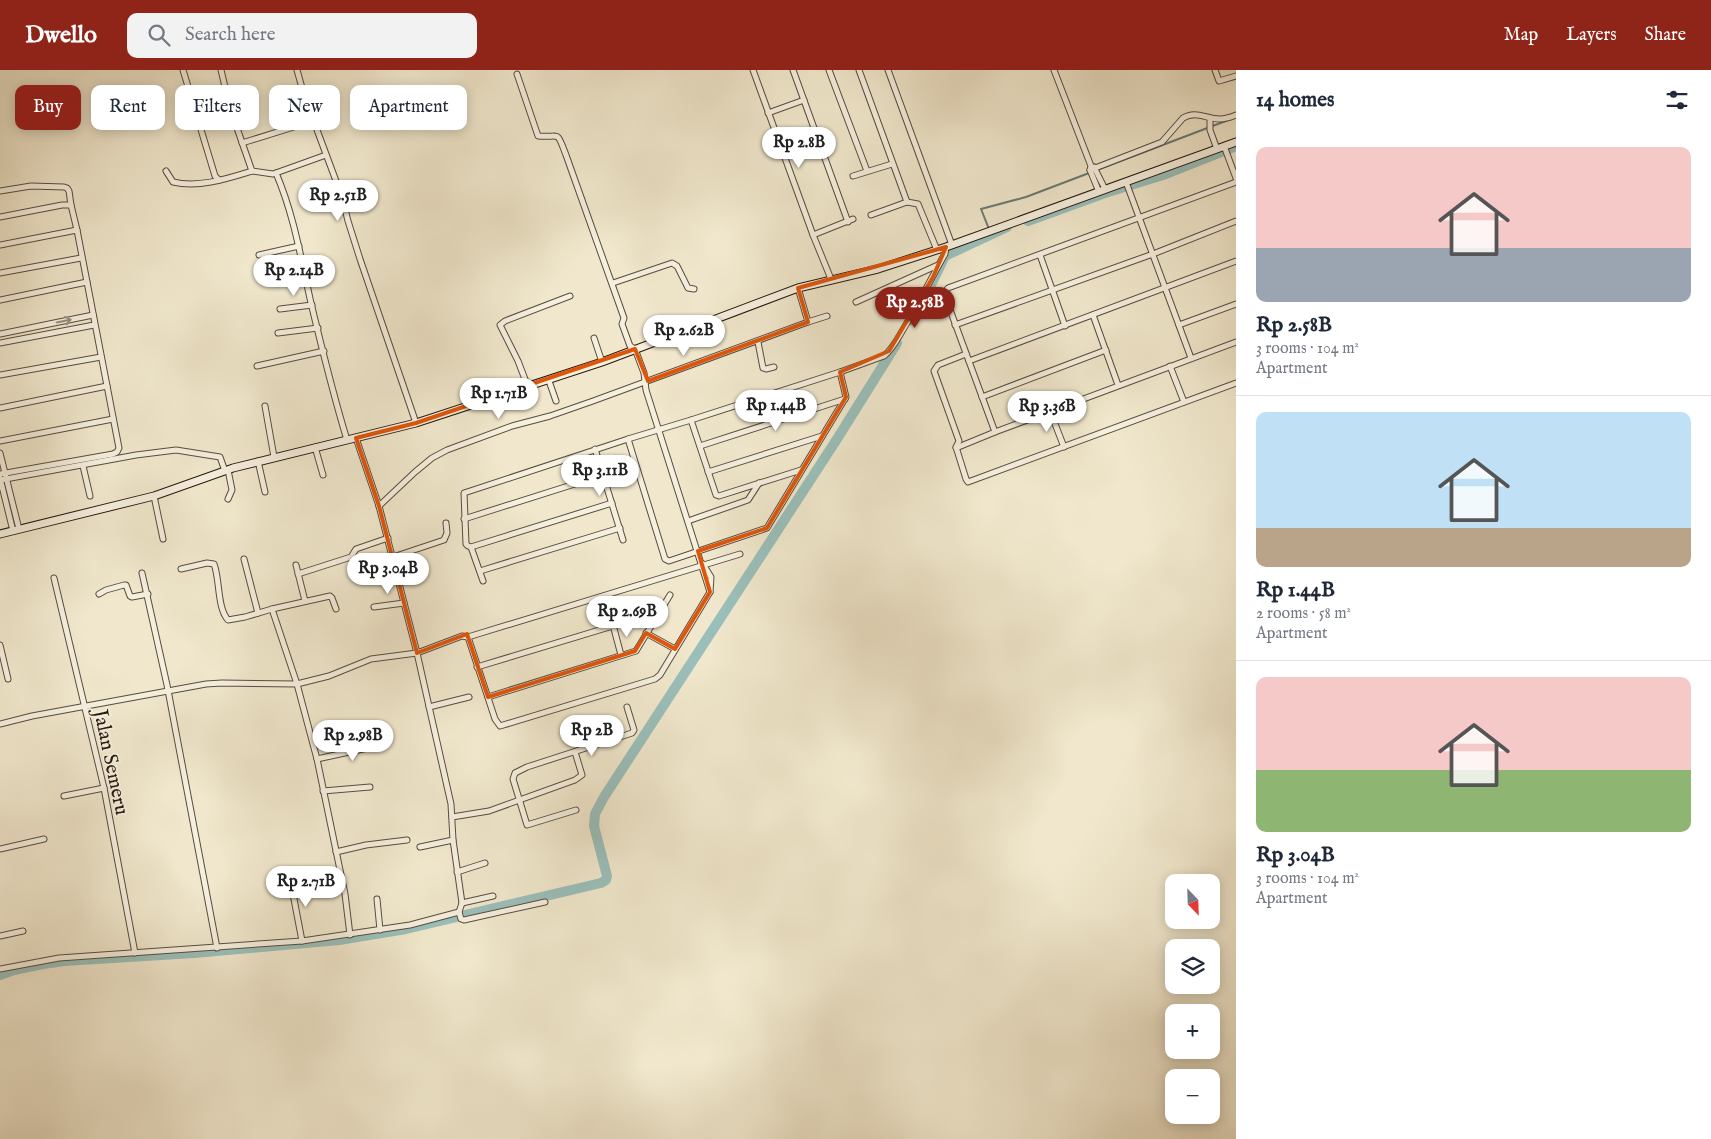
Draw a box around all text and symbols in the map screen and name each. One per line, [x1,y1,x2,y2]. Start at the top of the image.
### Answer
search box [127,13,477,58]
text: Dwello [25,20,97,51]
icon: search [145,21,173,49]
text: Search here [185,23,275,47]
text: Map [1504,24,1538,47]
text: Layers [1566,24,1617,47]
text: Share [1645,24,1686,47]
chip: Buy [15,85,81,130]
chip: Rent [91,85,165,130]
chip: Filters [175,85,259,130]
chip: New [269,85,340,130]
chip: Apartment [350,85,467,130]
icon: filters [1663,86,1691,114]
text: 14 homes [1256,87,1334,114]
pin: Rp 2.8B [753,126,845,169]
text: Rp 2.8B [773,133,825,153]
icon: home [1429,179,1519,269]
pin: Rp 2.51B [286,180,390,222]
text: Rp 2.51B [309,186,367,206]
pin: Rp 2.14B [242,254,346,297]
text: Rp 2.14B [264,261,324,281]
pin: Rp 2.58B [863,286,967,329]
text: Rp 2.58B [886,293,944,313]
text: Rp 2.58B [1256,312,1332,339]
pin: Rp 2.62B [632,314,736,357]
one-way arrow [55,316,71,325]
text: Rp 2.62B [654,321,714,341]
text: 3 rooms · 104 m² [1256,339,1359,359]
text: Apartment [1256,359,1327,379]
pin: Rp 1.71B [447,378,551,420]
text: Rp 1.71B [471,384,527,404]
pin: Rp 1.44B [724,390,828,432]
pin: Rp 3.36B [995,390,1099,433]
text: Rp 1.44B [746,396,806,416]
text: Rp 3.36B [1019,397,1075,417]
icon: home [1429,445,1519,535]
pin: Rp 3.11B [548,454,652,497]
text: Rp 3.11B [572,461,628,481]
pin: Rp 3.04B [336,552,440,595]
text: Rp 3.04B [358,559,418,579]
text: Rp 1.44B [1256,577,1335,604]
pin: Rp 2.69B [575,596,679,638]
text: Rp 2.69B [597,602,657,622]
text: 2 rooms · 58 m² [1256,604,1351,624]
text: Apartment [1256,624,1327,644]
street label: Jalan Semeru [87,705,134,817]
icon: home [1429,710,1519,800]
pin: Rp 2B [557,714,627,757]
pin: Rp 2.98B [301,720,405,762]
text: Rp 2B [571,721,613,741]
text: Rp 2.98B [323,726,383,746]
text: Rp 3.04B [1256,842,1335,869]
pin: Rp 2.71B [254,866,358,908]
text: 3 rooms · 104 m² [1256,869,1359,889]
text: Rp 2.71B [277,872,335,892]
north arrow [1165,874,1220,929]
map controls [1165,874,1220,1124]
text: Apartment [1256,889,1327,909]
button: layers [1165,939,1220,994]
button: + [1165,1004,1220,1059]
button: − [1165,1069,1220,1124]

